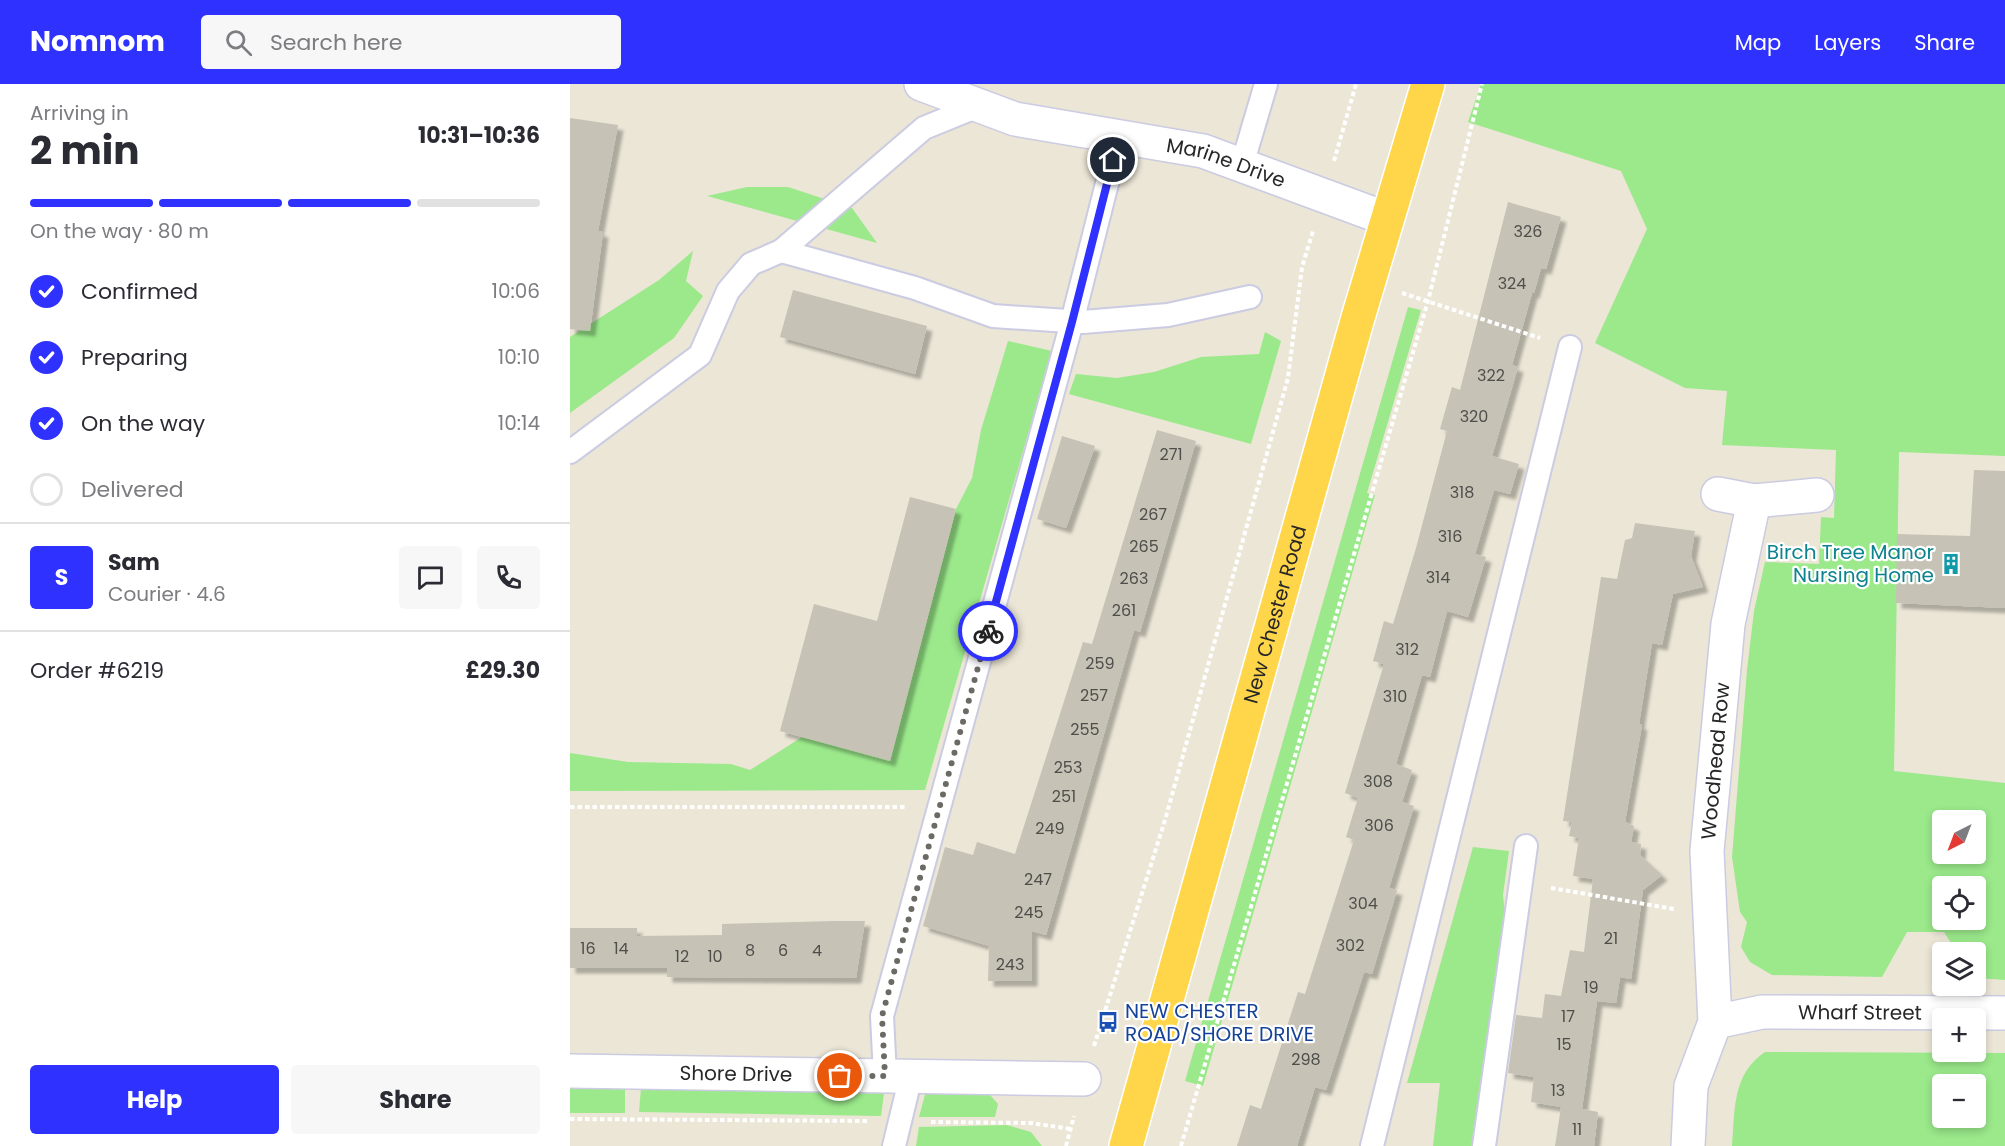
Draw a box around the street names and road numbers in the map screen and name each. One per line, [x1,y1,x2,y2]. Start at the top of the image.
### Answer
street label: Marine Drive [1164,131,1289,194]
street label: New Chester Road [1237,522,1313,707]
street label: Woodhead Row [1694,681,1737,841]
street label: Wharf Street [1798,998,1922,1027]
street label: Shore Drive [679,1059,793,1088]

